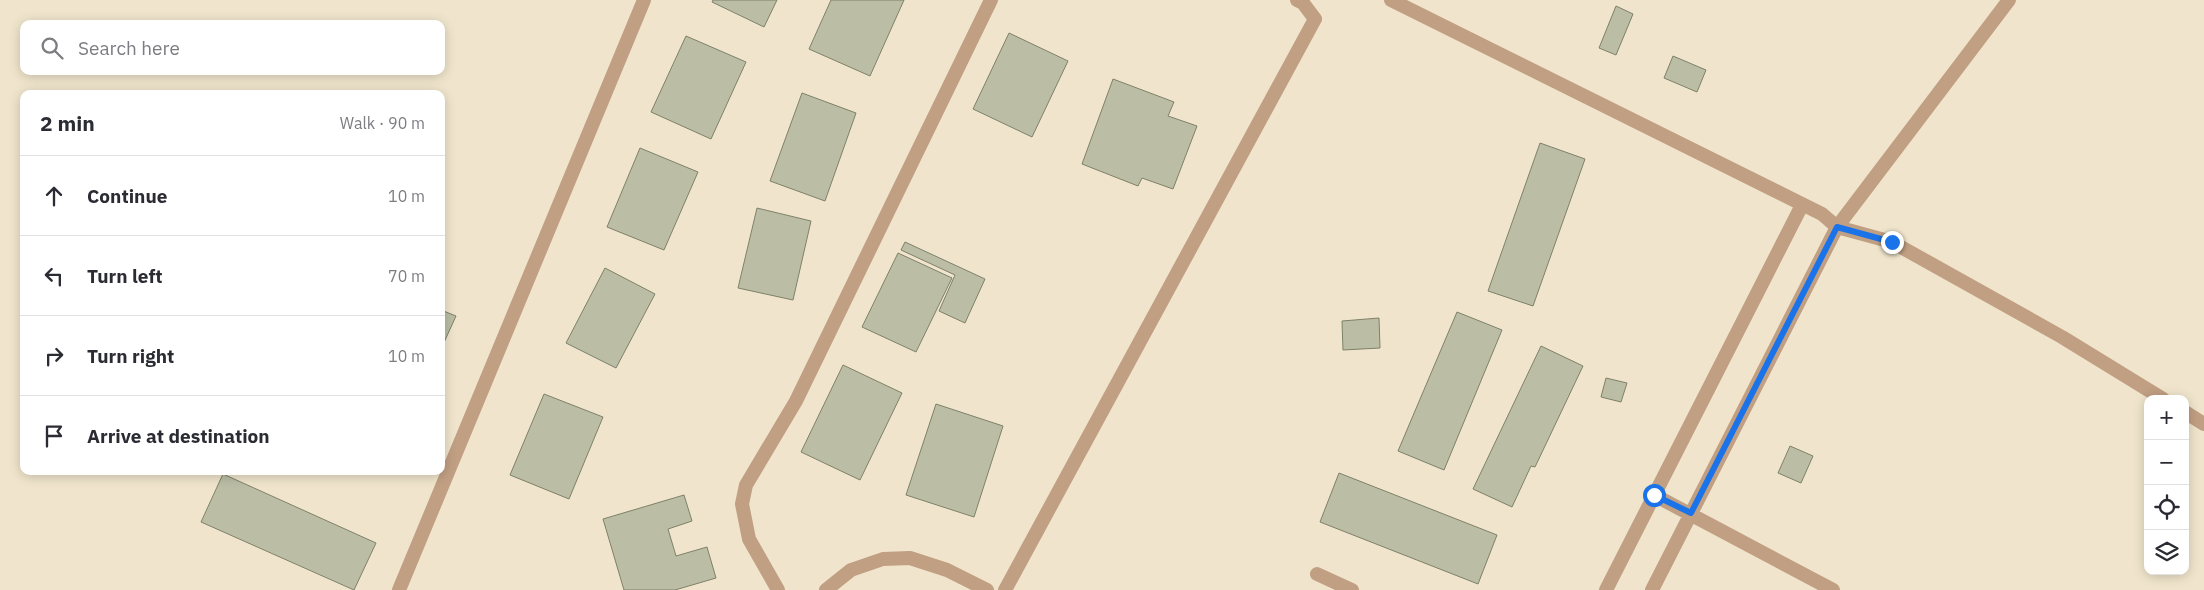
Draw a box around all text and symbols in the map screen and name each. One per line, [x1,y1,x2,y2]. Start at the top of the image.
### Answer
search box [20,20,445,75]
icon: search [38,34,66,62]
text: Search here [78,36,180,60]
text: 2 min [40,109,95,137]
text: Walk · 90 m [340,113,425,133]
icon: ahead [40,182,68,210]
text: Continue [87,184,167,208]
text: 10 m [388,186,425,206]
route end [1881,231,1904,254]
icon: left [40,262,68,290]
text: Turn left [87,264,163,288]
text: 70 m [388,266,425,286]
icon: right [40,342,68,370]
text: Turn right [87,344,174,368]
text: 10 m [388,346,425,366]
map controls [2144,395,2189,575]
button: + [2144,395,2189,440]
icon: arrive [40,422,68,450]
text: Arrive at destination [87,424,270,448]
button: − [2144,440,2189,485]
route start [1643,484,1666,507]
button: locate [2144,485,2189,530]
button: layers [2144,530,2189,575]

